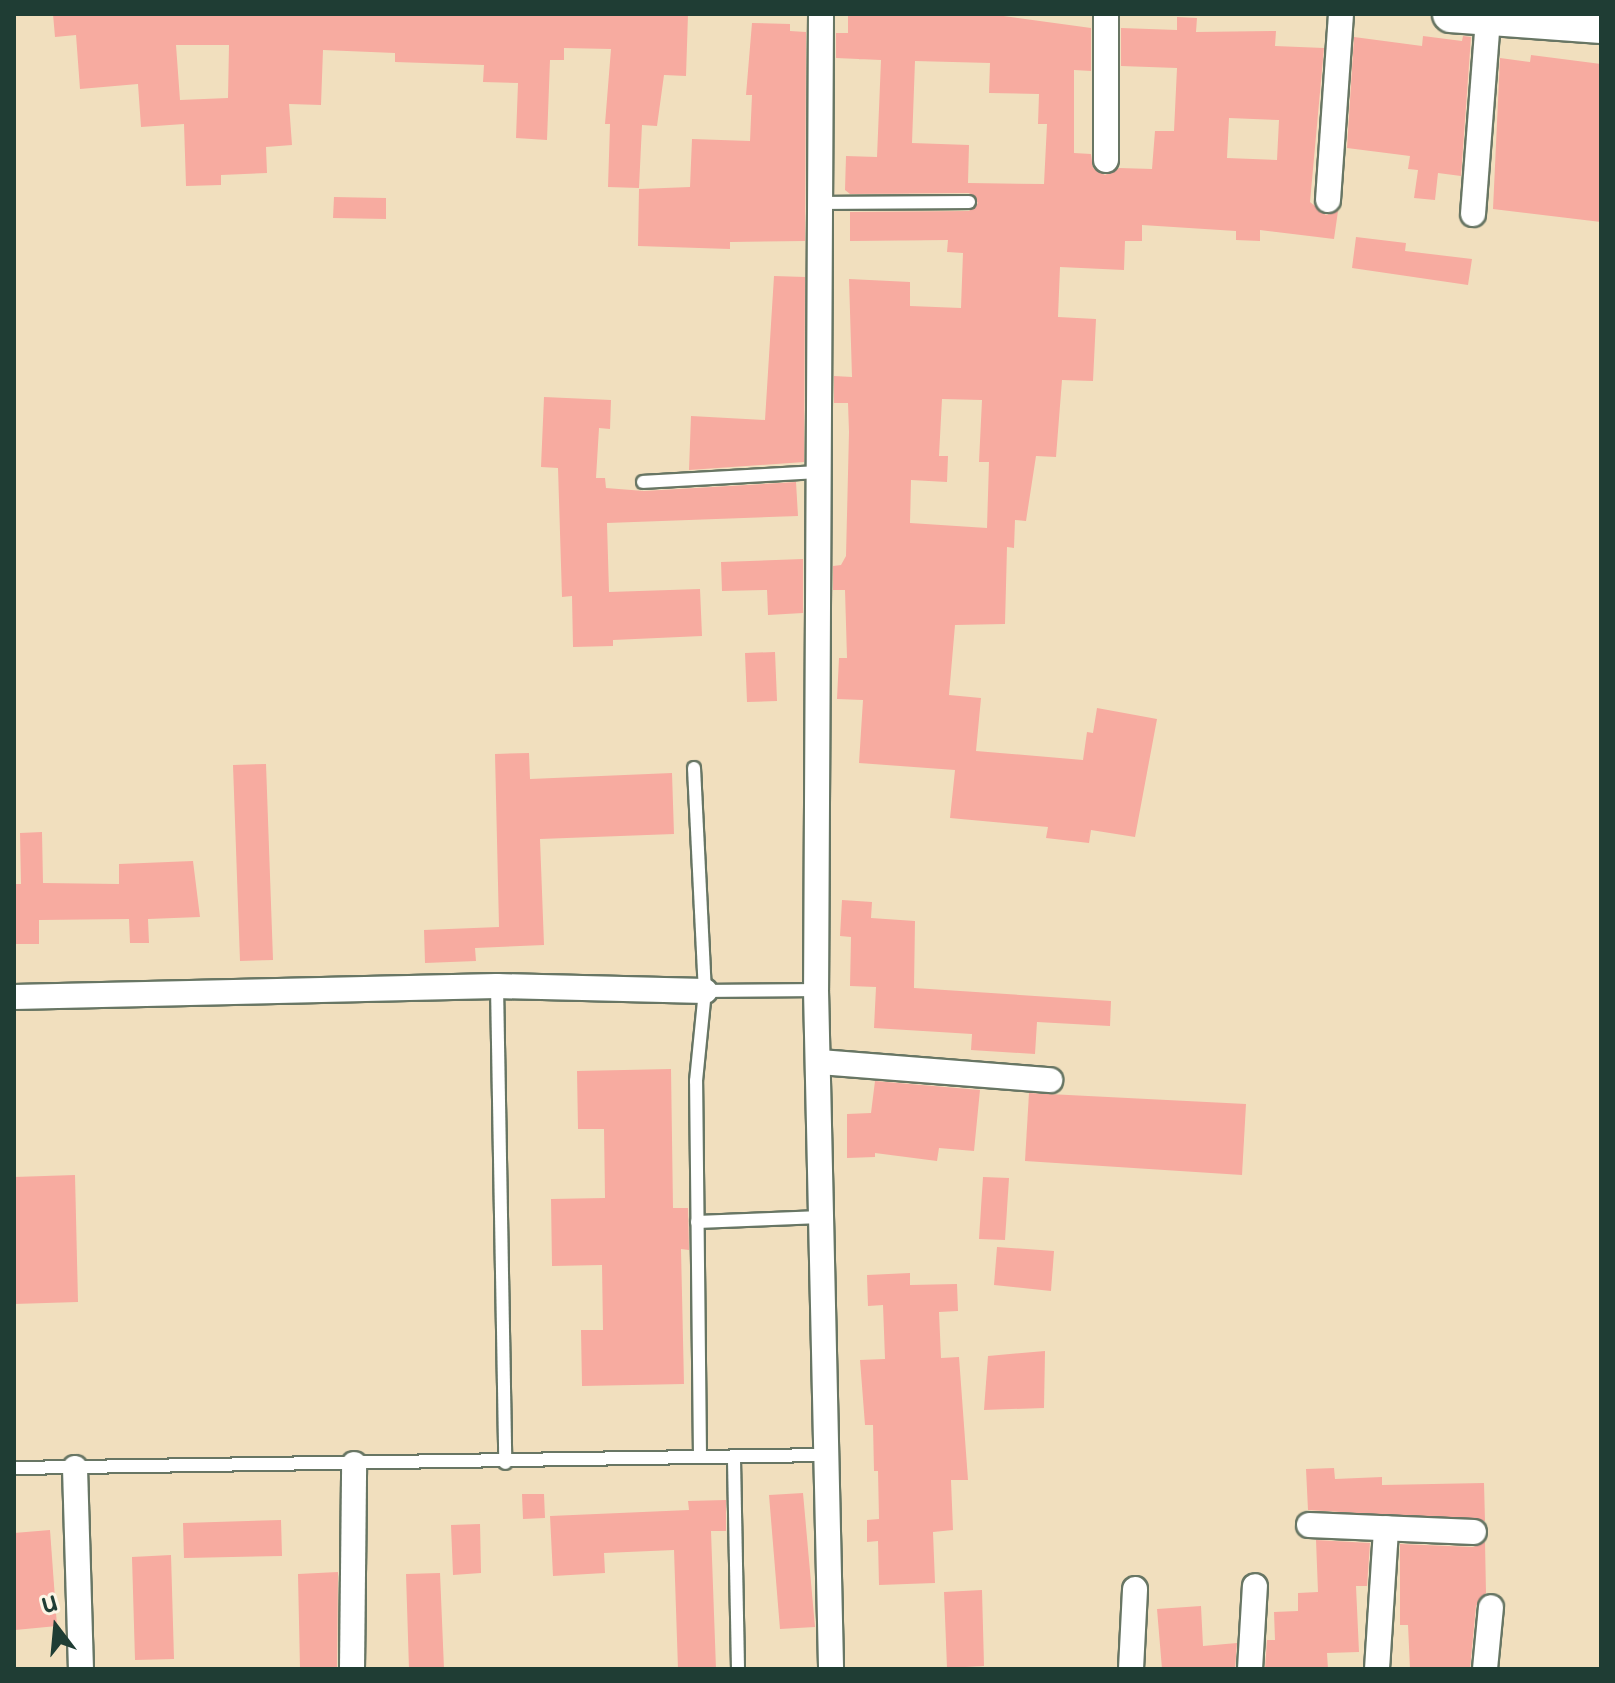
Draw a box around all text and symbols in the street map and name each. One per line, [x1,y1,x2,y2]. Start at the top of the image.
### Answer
north arrow [16,1587,96,1667]
text: U [38,1587,61,1620]

